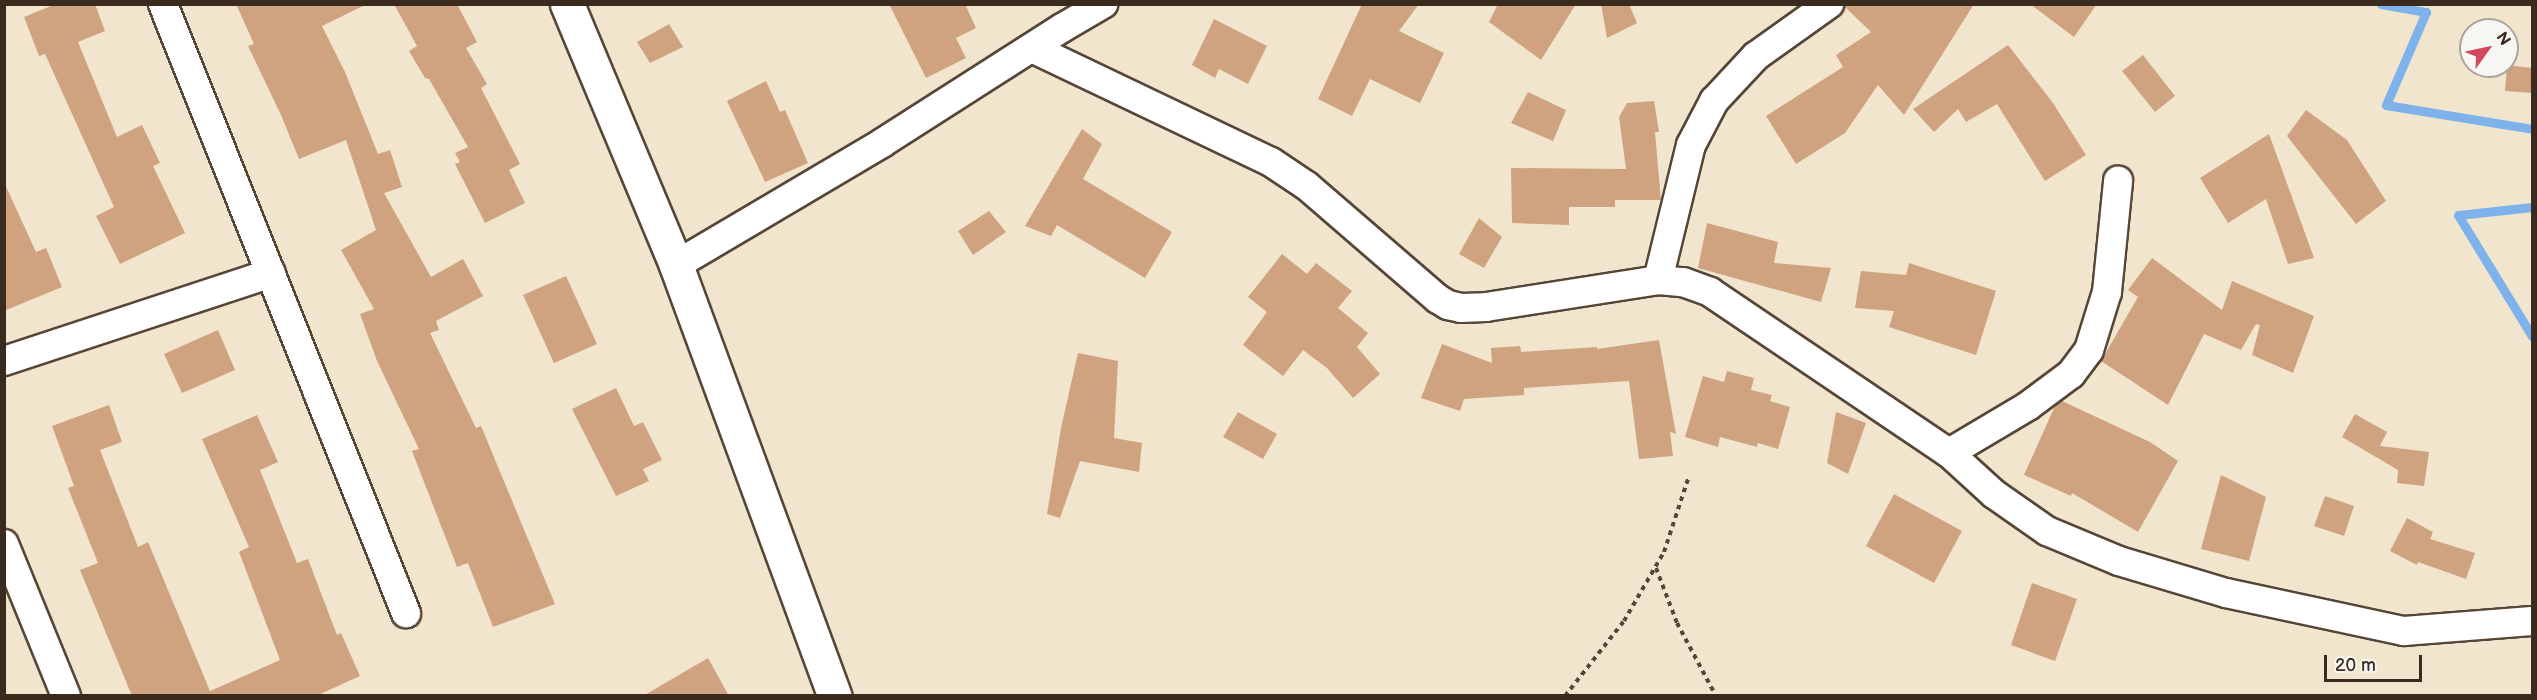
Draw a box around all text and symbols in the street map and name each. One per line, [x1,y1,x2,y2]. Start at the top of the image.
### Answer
north arrow [2459,18,2519,78]
text: N [2492,29,2514,49]
scale bar [2327,643,2424,681]
text: 20 m [2335,655,2376,676]

